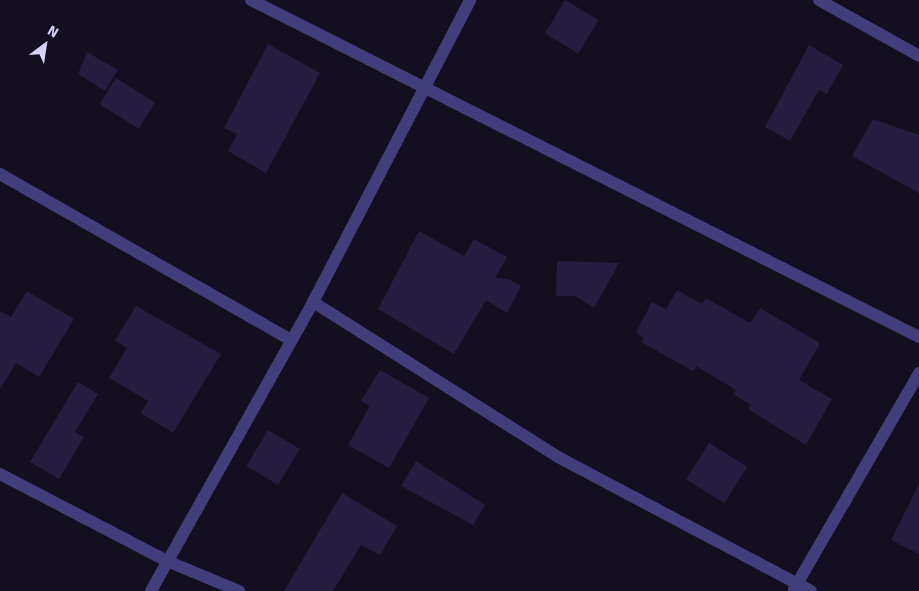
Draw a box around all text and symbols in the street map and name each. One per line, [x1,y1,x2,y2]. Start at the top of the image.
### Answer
north arrow [20,20,70,70]
text: N [44,22,62,42]

